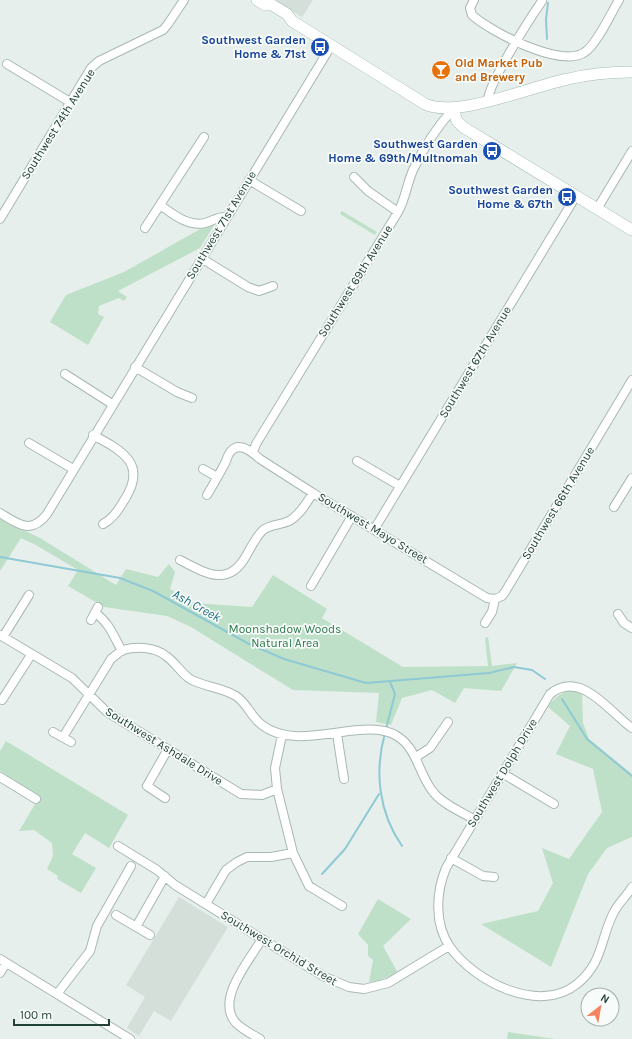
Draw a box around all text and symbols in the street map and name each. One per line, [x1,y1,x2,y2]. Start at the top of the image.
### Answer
place label: Southwest Garden Home & 71st [201,33,306,61]
bus stop icon: Southwest Garden Home & 71st [309,36,331,58]
place label: Old Market Pub and Brewery [455,56,543,84]
bar icon: Old Market Pub and Brewery [430,59,452,81]
street label: Southwest 74th Avenue [18,66,98,182]
place label: Southwest Garden Home & 69th/Multnomah [328,137,478,165]
bus stop icon: Southwest Garden Home & 69th/Multnomah [481,140,503,162]
street label: Southwest 71st Avenue [183,168,259,282]
place label: Southwest Garden Home & 67th [448,183,553,211]
bus stop icon: Southwest Garden Home & 67th [556,186,578,208]
street label: Southwest 69th Avenue [315,222,395,340]
street label: Southwest 67th Avenue [436,304,514,420]
street label: Southwest 66th Avenue [519,444,597,562]
street label: Southwest Mayo Street [315,490,431,567]
water label: Ash Creek [170,586,224,625]
park label: Moonshadow Woods Natural Area [229,622,341,650]
street label: Southwest Ashdale Drive [103,704,225,788]
street label: Southwest Dolph Drive [464,716,540,830]
street label: Southwest Orchid Street [218,908,340,989]
north arrow [580,987,620,1027]
text: N [598,991,612,1006]
scale bar [14,1001,109,1027]
text: 100 m [20,1008,52,1022]

